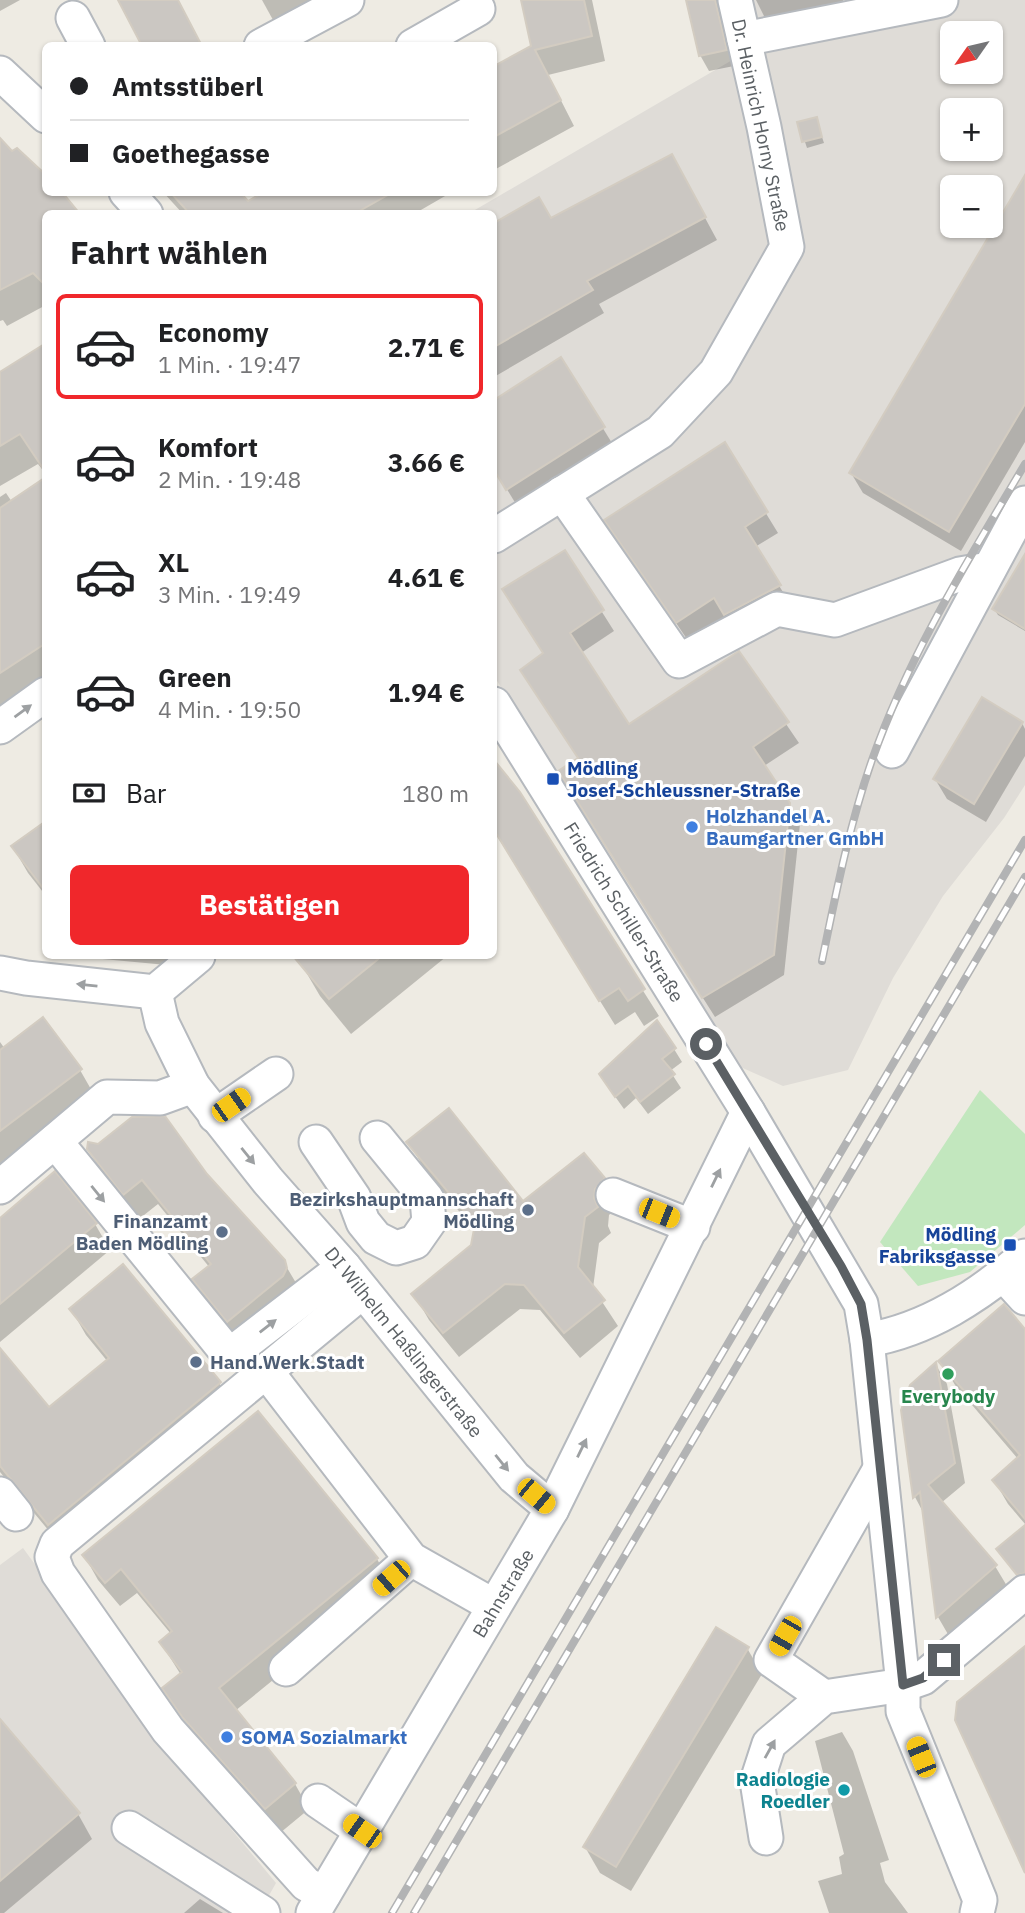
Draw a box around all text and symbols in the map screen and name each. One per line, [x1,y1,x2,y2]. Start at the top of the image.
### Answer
street label: Dr. Heinrich Horny Straße [727,16,795,234]
north arrow [940,21,1003,84]
map controls [940,21,1003,238]
text: Amtsstüberl [112,69,263,103]
button: + [940,98,1003,161]
text: Goethegasse [112,136,270,170]
button: − [940,175,1003,238]
text: Fahrt wählen [70,231,268,273]
icon: car [74,315,137,378]
text: Economy [158,315,269,349]
text: 2.71 € [388,330,465,364]
text: 1 Min. · 19:47 [158,349,301,379]
icon: car [74,430,137,493]
text: Komfort [158,430,258,464]
text: 3.66 € [388,445,465,479]
text: 2 Min. · 19:48 [158,464,301,494]
icon: car [74,545,137,608]
text: XL [158,545,189,579]
text: 4.61 € [388,560,465,594]
text: 3 Min. · 19:49 [158,579,301,609]
icon: car [74,660,137,723]
text: Green [158,660,232,694]
text: 1.94 € [388,675,465,709]
text: 4 Min. · 19:50 [158,694,301,724]
one-way arrow [14,704,32,718]
place label: Mödling Josef-Schleussner-Straße [567,756,801,802]
marker: Mödling Josef-Schleussner-Straße [545,771,561,787]
icon: cash [70,774,108,812]
text: Bar [126,776,166,810]
text: 180 m [402,778,469,808]
place label: Holzhandel A. Baumgartner GmbH [706,804,884,850]
street label: Friedrich Schiller-Straße [559,817,689,1007]
marker: Holzhandel A. Baumgartner GmbH [684,819,700,835]
button: Bestätigen [70,865,469,945]
one-way arrow [76,979,98,990]
route start [690,1028,722,1060]
car [208,1084,255,1126]
one-way arrow [240,1146,255,1164]
one-way arrow [710,1168,722,1188]
one-way arrow [90,1185,105,1202]
place label: Bezirkshauptmannschaft Mödling [289,1187,515,1233]
car [636,1195,683,1231]
marker: Bezirkshauptmannschaft Mödling [520,1202,536,1218]
place label: Finanzamt Baden Mödling [76,1209,209,1255]
place label: Mödling Fabriksgasse [879,1222,997,1268]
marker: Finanzamt Baden Mödling [214,1224,230,1240]
marker: Mödling Fabriksgasse [1002,1237,1018,1253]
street label: DI Wilhelm Haßlingerstraße [320,1242,488,1442]
one-way arrow [258,1319,276,1334]
place label: Hand.Werk.Stadt [210,1350,364,1374]
marker: Hand.Werk.Stadt [188,1354,204,1370]
marker: Everybody [940,1366,956,1382]
place label: Everybody [901,1384,996,1408]
one-way arrow [577,1438,588,1458]
one-way arrow [495,1453,510,1471]
car [514,1474,559,1518]
street label: Bahnstraße [467,1544,539,1642]
car [369,1556,414,1600]
car [766,1613,805,1659]
route end [928,1644,960,1676]
place label: SOMA Sozialmarkt [241,1725,407,1749]
marker: SOMA Sozialmarkt [219,1729,235,1745]
car [904,1734,939,1780]
one-way arrow [763,1739,776,1759]
place label: Radiologie Roedler [736,1767,830,1813]
marker: Radiologie Roedler [836,1782,852,1798]
car [339,1810,386,1852]

